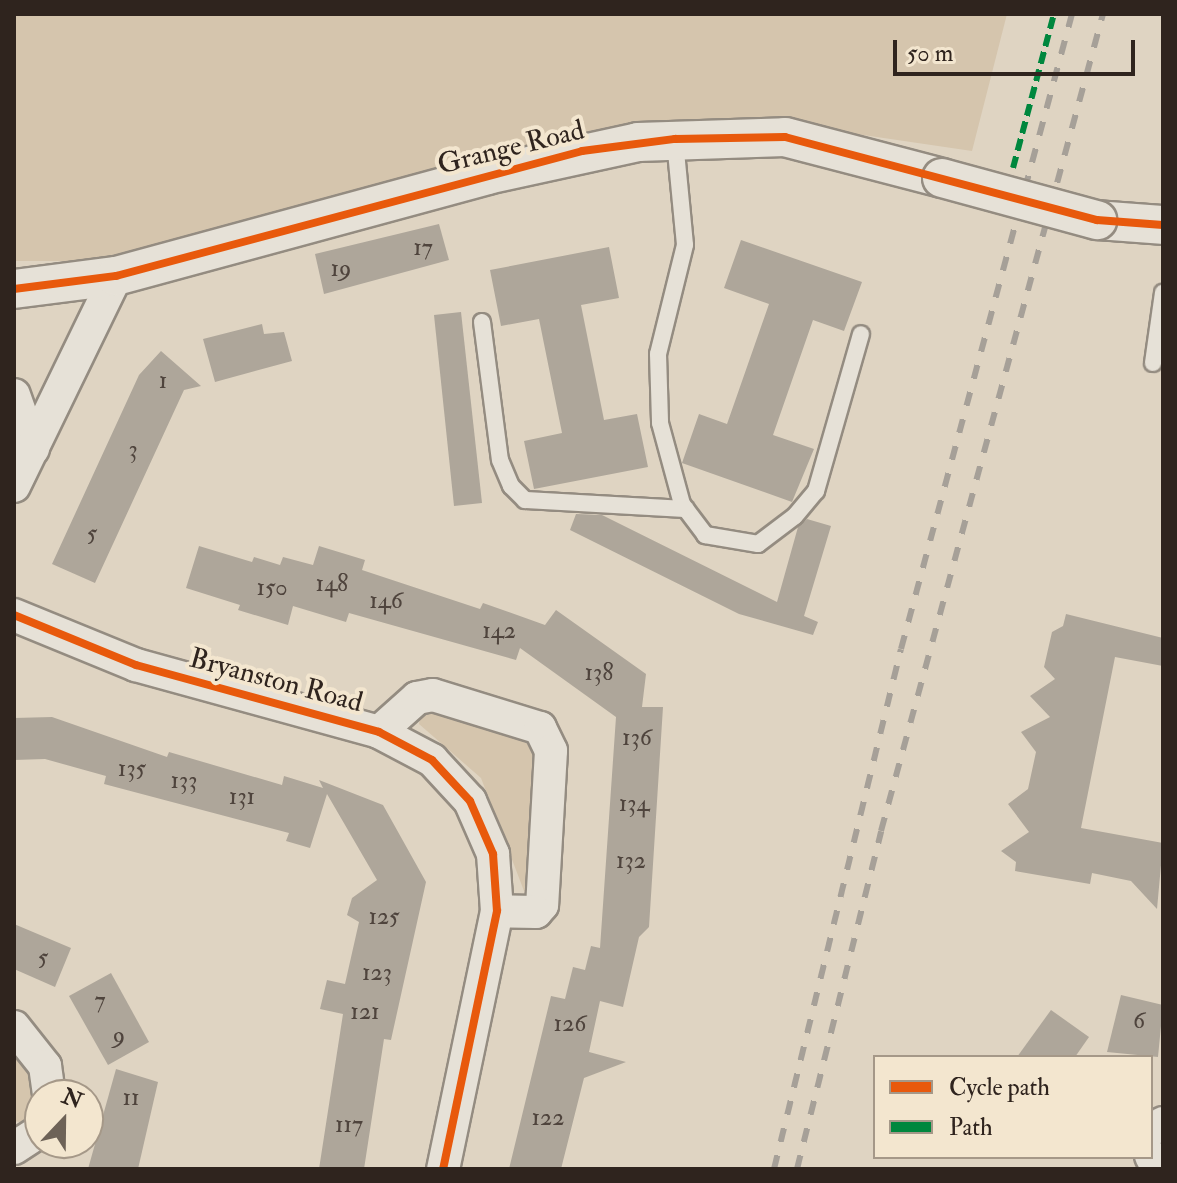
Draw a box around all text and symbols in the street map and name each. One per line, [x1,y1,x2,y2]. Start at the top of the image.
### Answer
scale bar [897,24,1139,74]
text: 50 m [907,38,953,69]
street label: Grange Road [434,114,588,182]
house number: 17 [413,234,433,262]
house number: 19 [331,255,351,283]
house number: 1 [159,367,167,395]
house number: 3 [128,436,138,464]
house number: 5 [87,520,97,548]
house number: 148 [316,570,348,598]
house number: 150 [256,574,288,602]
house number: 146 [369,587,403,615]
house number: 142 [482,617,516,645]
street label: Bryanston Road [186,642,366,720]
house number: 138 [584,659,614,687]
house number: 136 [622,724,652,752]
house number: 135 [118,755,146,783]
house number: 133 [171,767,197,795]
house number: 131 [229,783,255,811]
house number: 134 [619,790,649,818]
house number: 132 [616,847,646,875]
house number: 125 [368,903,400,931]
house number: 5 [38,944,48,972]
house number: 123 [362,959,392,987]
house number: 7 [94,987,106,1015]
house number: 121 [350,998,380,1026]
house number: 6 [1133,1007,1145,1035]
house number: 126 [554,1010,586,1038]
house number: 9 [113,1022,125,1050]
legend [873,1055,1153,1159]
text: Cycle path [949,1072,1050,1103]
north arrow [24,1079,104,1159]
text: N [58,1082,87,1115]
house number: 11 [122,1084,140,1112]
house number: 122 [532,1104,564,1132]
house number: 117 [335,1111,363,1139]
text: Path [949,1112,993,1143]

